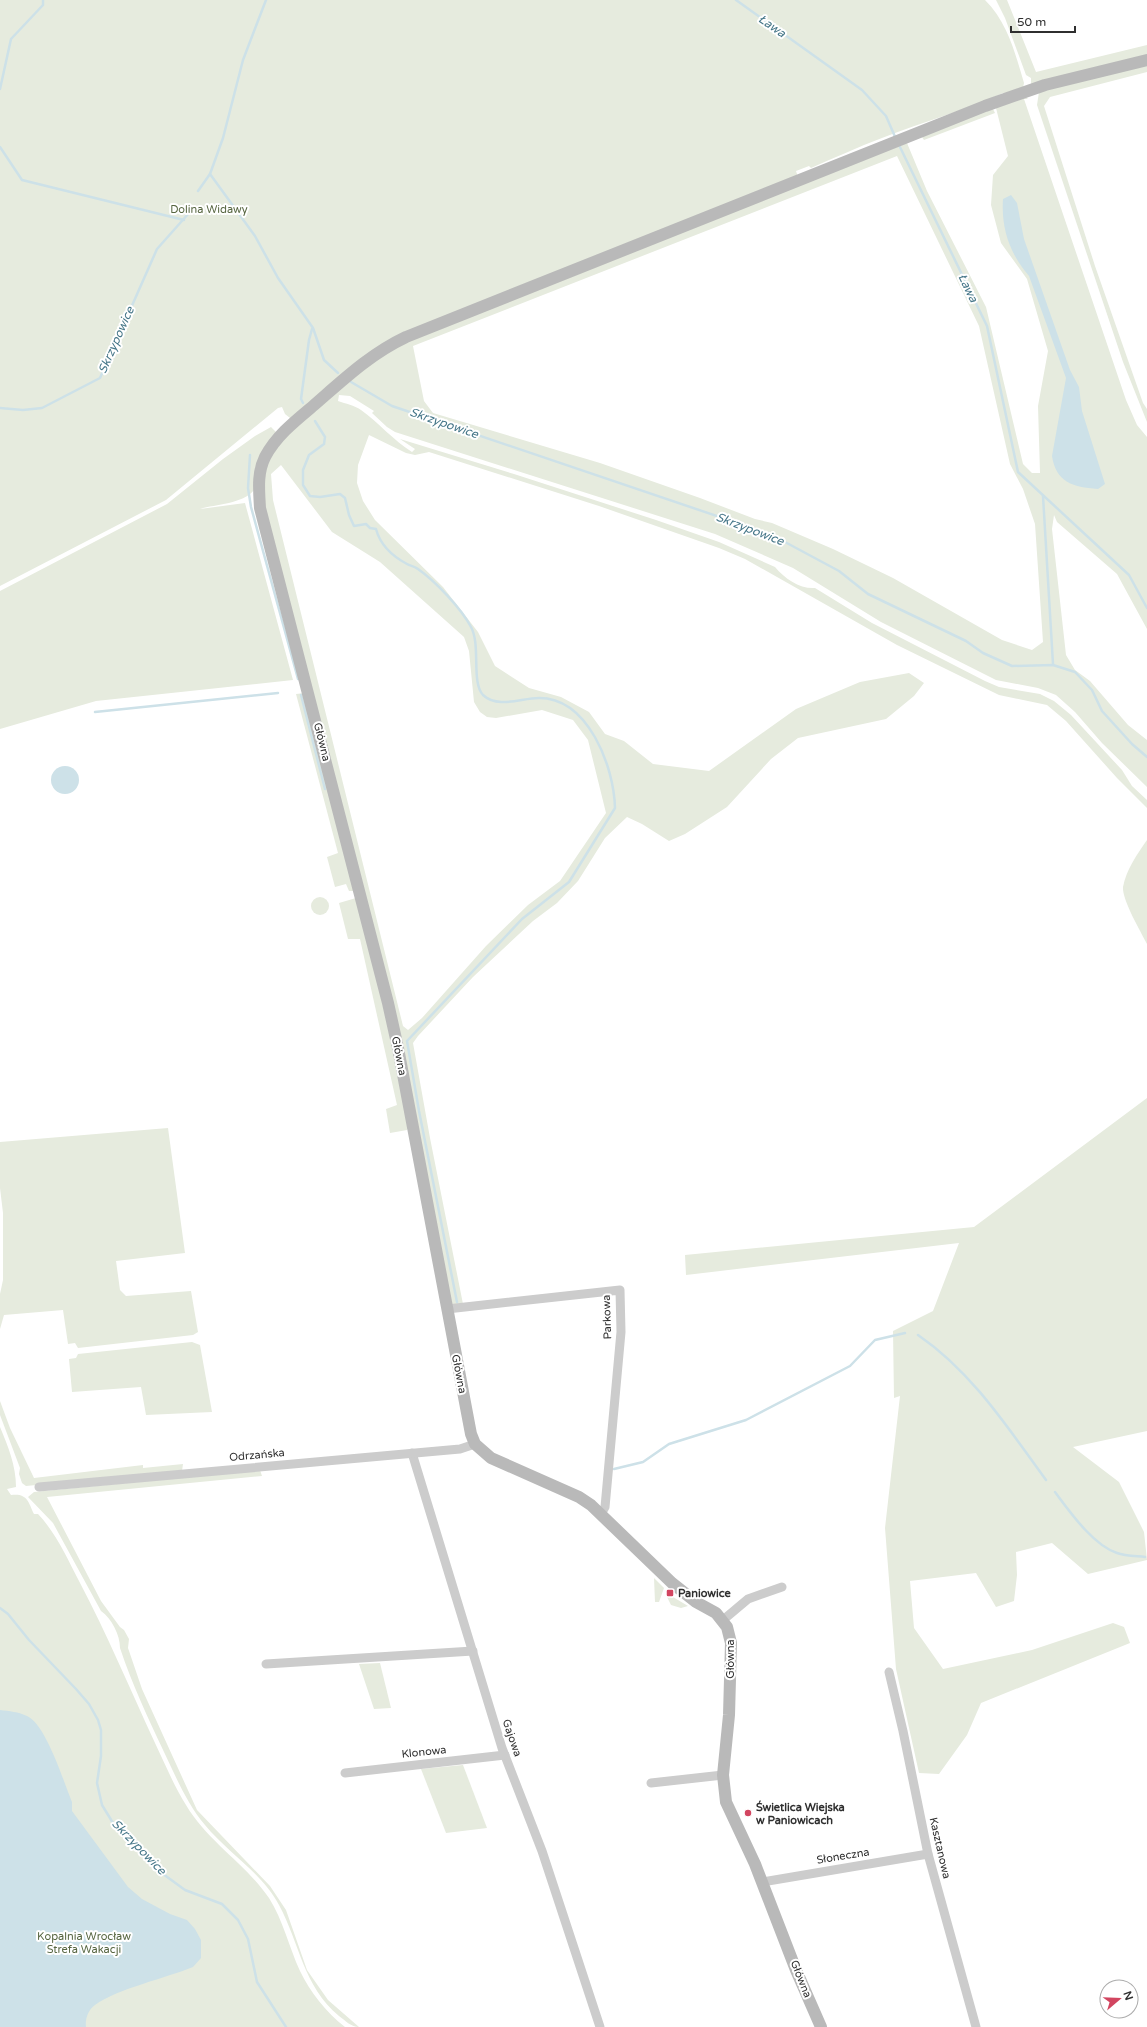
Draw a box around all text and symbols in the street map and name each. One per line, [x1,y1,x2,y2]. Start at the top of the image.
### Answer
scale bar [1011,8,1075,34]
water label: Ława [756,12,788,40]
text: 50 m [1017,15,1046,29]
park label: Dolina Widawy [170,203,248,216]
water label: Ława [955,272,981,305]
water label: Skrzypowice [95,304,137,375]
water label: Skrzypowice [408,405,481,442]
water label: Skrzypowice [714,510,787,549]
street label: Główna [311,721,333,763]
street label: Główna [389,1035,409,1077]
street label: Parkowa [600,1294,614,1340]
street label: Główna [449,1353,469,1395]
street label: Odrzańska [229,1446,285,1464]
place label: Paniowice [678,1587,732,1600]
marker: Paniowice [665,1588,675,1598]
street label: Główna [724,1639,737,1679]
street label: Gajowa [500,1718,524,1758]
street label: Klonowa [401,1743,447,1761]
place label: Świetlica Wiejska w Paniowicach [756,1800,845,1827]
marker: Świetlica Wiejska w Paniowicach [743,1808,753,1818]
water label: Skrzypowice [109,1816,170,1878]
street label: Kasztanowa [927,1816,953,1880]
street label: Słoneczna [816,1845,870,1867]
park label: Kopalnia Wrocław Strefa Wakacji [37,1930,131,1956]
street label: Główna [788,1958,814,2000]
north arrow [1099,1979,1139,2019]
text: N [1120,1990,1136,2002]

